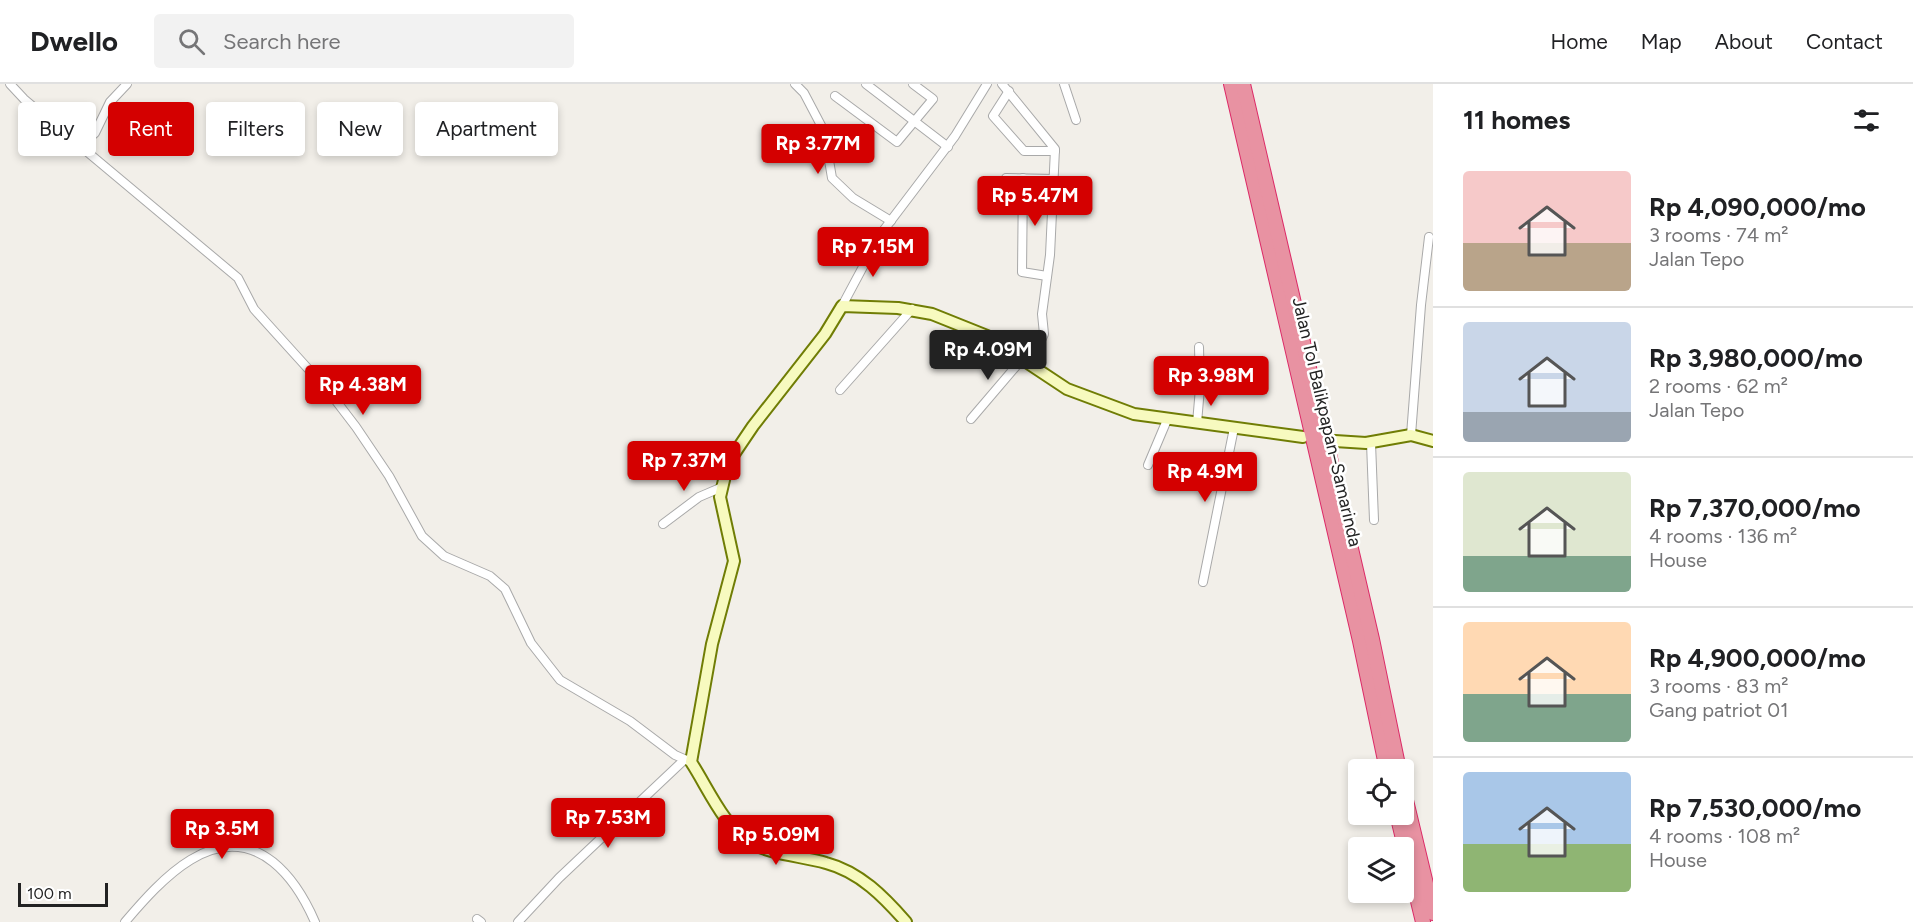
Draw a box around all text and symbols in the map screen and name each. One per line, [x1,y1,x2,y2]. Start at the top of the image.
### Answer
search box [154,14,574,68]
text: Dwello [30,24,118,58]
icon: search [175,25,208,58]
text: Search here [223,28,341,55]
text: Home [1551,29,1608,54]
text: Map [1641,29,1682,54]
text: About [1715,29,1773,54]
text: Contact [1806,29,1883,54]
chip: Buy [18,102,96,156]
chip: Rent [108,102,194,156]
chip: Filters [206,102,305,156]
chip: New [317,102,403,156]
chip: Apartment [415,102,558,156]
text: 11 homes [1463,104,1570,136]
icon: filters [1850,104,1883,137]
pin: Rp 3.77M [756,124,880,175]
text: Rp 3.77M [775,131,861,155]
pin: Rp 5.47M [973,176,1097,227]
text: Rp 5.47M [991,183,1079,207]
text: Rp 4,090,000/mo [1649,191,1866,223]
icon: home [1511,195,1583,267]
text: 3 rooms · 74 m² [1649,223,1788,247]
pin: Rp 7.15M [811,227,935,278]
text: Rp 7.15M [832,234,914,258]
text: Jalan Tepo [1649,247,1744,271]
street label: Jalan Tol Balikpapan–Samarinda [1288,295,1366,549]
pin: Rp 4.09M [926,330,1050,381]
text: Rp 4.09M [944,337,1033,361]
text: Rp 3,980,000/mo [1649,342,1863,374]
icon: home [1511,346,1583,418]
pin: Rp 3.98M [1149,356,1273,407]
text: Rp 3.98M [1168,363,1254,387]
pin: Rp 4.38M [301,365,425,416]
text: Rp 4.38M [319,372,407,396]
text: 2 rooms · 62 m² [1649,374,1788,398]
text: Jalan Tepo [1649,398,1744,422]
pin: Rp 7.37M [622,441,746,492]
text: Rp 7.37M [641,448,727,472]
pin: Rp 4.9M [1150,452,1260,503]
text: Rp 4.9M [1167,459,1243,483]
text: Rp 7,370,000/mo [1649,492,1861,524]
icon: home [1511,496,1583,568]
text: 4 rooms · 136 m² [1649,524,1797,548]
text: House [1649,548,1707,572]
text: Rp 4,900,000/mo [1649,642,1866,674]
icon: home [1511,646,1583,718]
text: 3 rooms · 83 m² [1649,674,1788,698]
text: Gang patriot 01 [1649,698,1788,722]
map controls [1348,759,1414,903]
button: locate [1348,759,1414,825]
text: Rp 7,530,000/mo [1649,792,1861,824]
icon: home [1511,796,1583,868]
pin: Rp 7.53M [546,798,670,849]
text: Rp 7.53M [565,805,651,829]
pin: Rp 3.5M [167,809,277,860]
pin: Rp 5.09M [714,815,838,866]
text: Rp 3.5M [185,816,259,840]
text: Rp 5.09M [732,822,820,846]
text: 4 rooms · 108 m² [1649,824,1800,848]
button: layers [1348,837,1414,903]
text: House [1649,848,1707,872]
scale bar [18,880,108,908]
text: 100 m [27,884,72,903]

